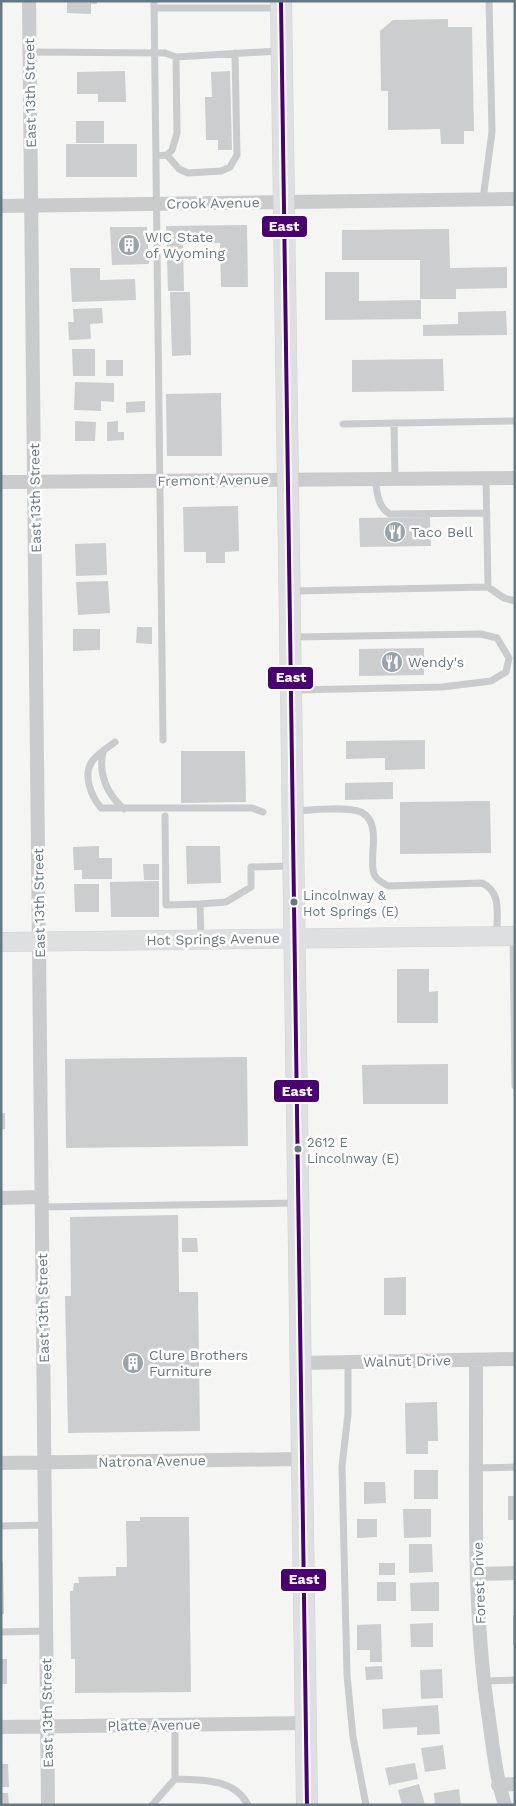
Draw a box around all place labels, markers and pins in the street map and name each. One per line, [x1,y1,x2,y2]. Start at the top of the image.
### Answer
place label: WIC State of Wyoming [145,229,225,261]
building icon: WIC State of Wyoming [117,233,141,257]
restaurant icon: Taco Bell [383,520,407,544]
place label: Taco Bell [411,524,473,540]
restaurant icon: Wendy's [380,650,404,674]
place label: Wendy's [408,654,464,670]
place label: Lincolnway & Hot Springs (E) [303,888,399,919]
marker: Lincolnway & Hot Springs (E) [289,897,299,907]
place label: 2612 E Lincolnway (E) [307,1135,399,1166]
marker: 2612 E Lincolnway (E) [293,1144,303,1154]
place label: Clure Brothers Furniture [149,1347,248,1379]
building icon: Clure Brothers Furniture [121,1351,145,1375]

